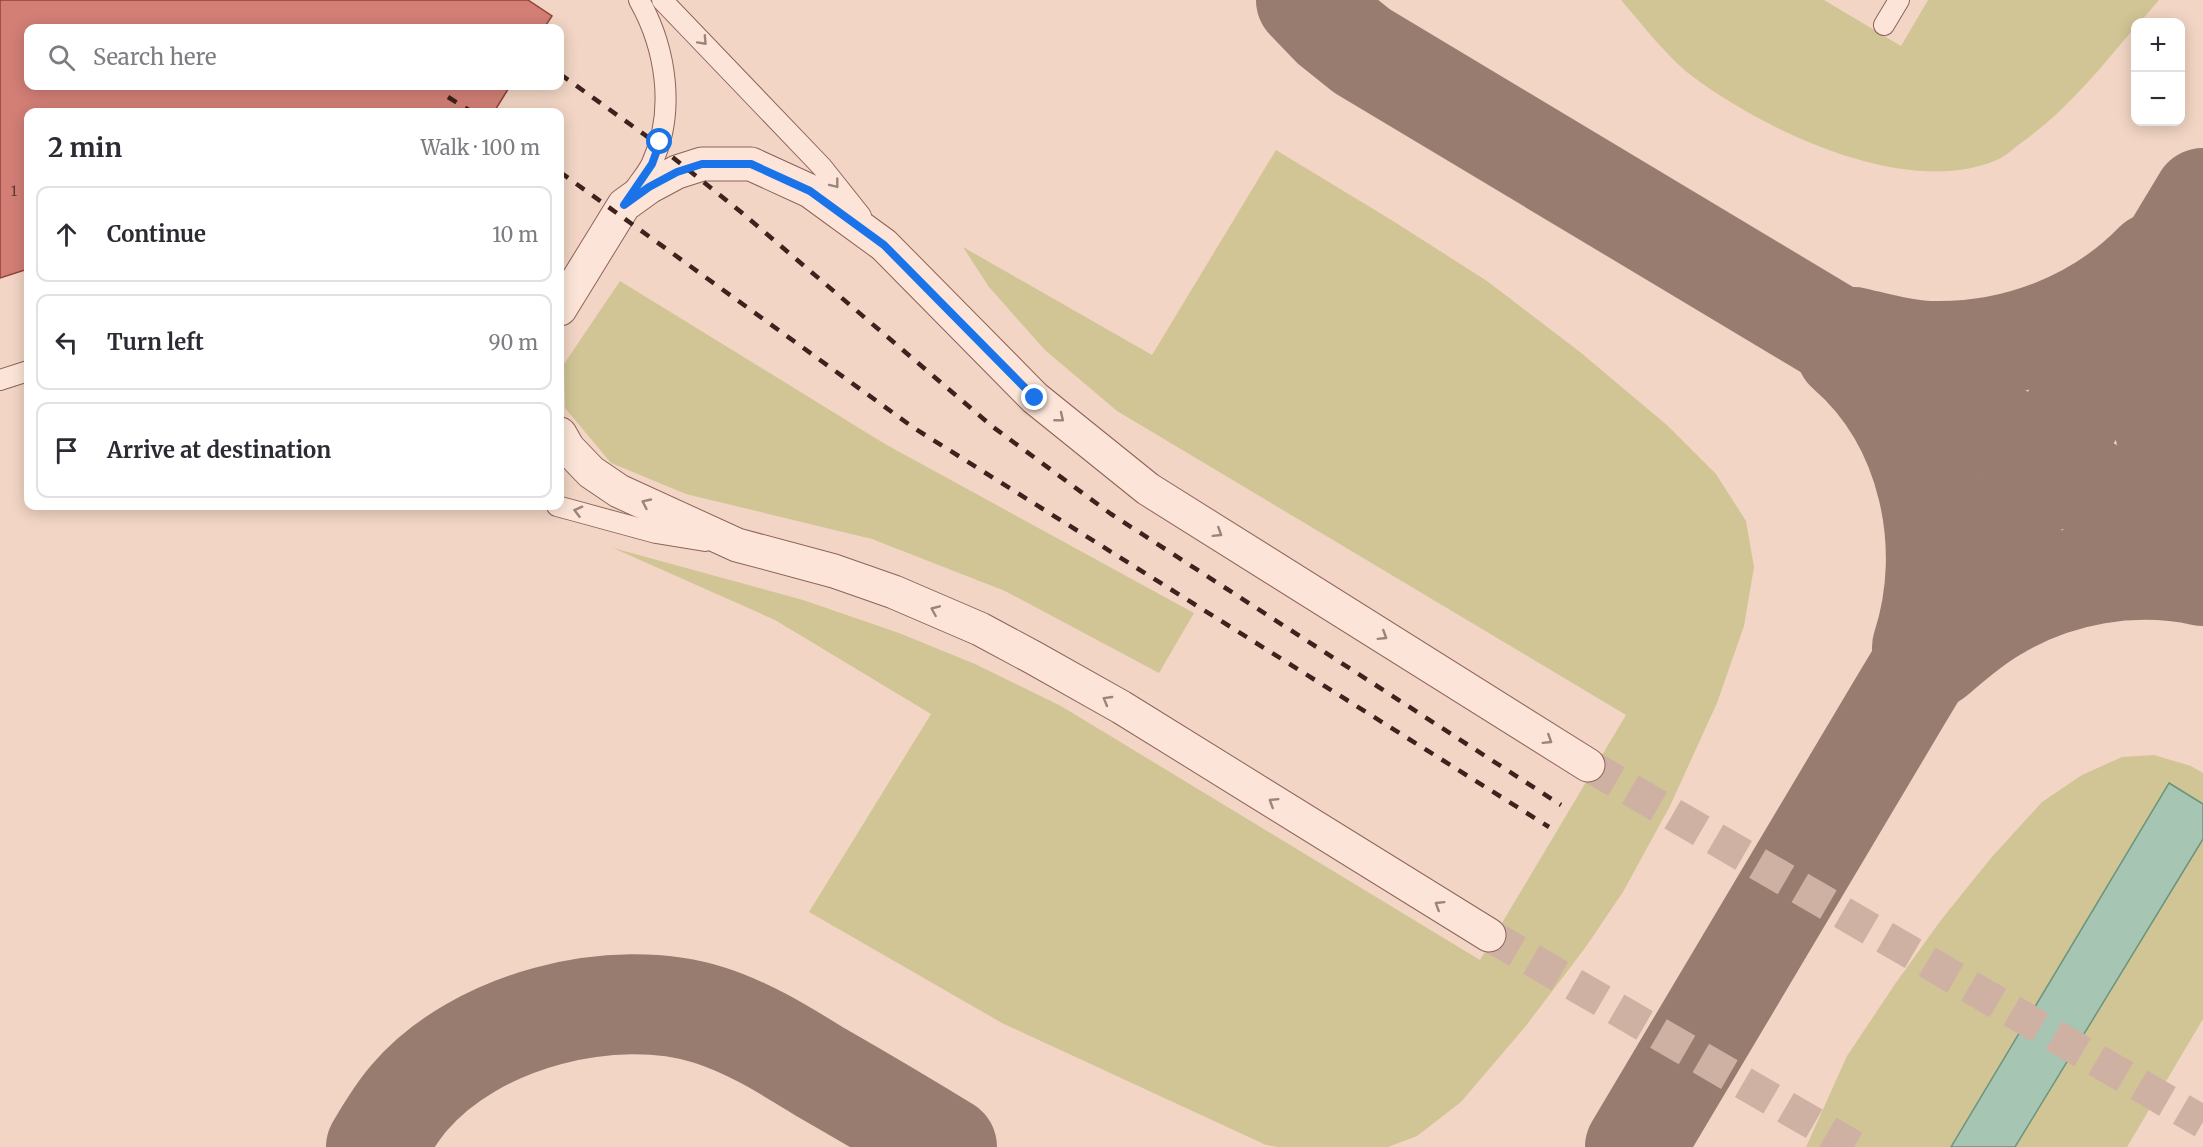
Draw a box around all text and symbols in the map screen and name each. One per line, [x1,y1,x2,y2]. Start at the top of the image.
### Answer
map controls [2131,18,2185,126]
button: + [2131,18,2185,72]
search box [24,24,564,90]
one-way arrow [696,35,707,45]
icon: search [45,41,78,74]
text: Search here [93,43,216,71]
button: − [2131,72,2185,126]
route start [646,128,672,154]
text: 2 min [48,131,122,164]
text: Walk · 100 m [421,135,540,160]
one-way arrow [828,178,839,189]
house number: 1 [11,182,17,200]
icon: ahead [50,218,83,251]
text: Continue [107,220,206,248]
text: 10 m [492,222,538,247]
icon: left [50,326,83,359]
text: Turn left [107,328,204,356]
text: 90 m [488,330,538,355]
route end [1021,384,1047,410]
one-way arrow [1053,411,1064,422]
icon: arrive [50,434,83,467]
text: Arrive at destination [107,436,331,464]
one-way arrow [642,499,653,511]
one-way arrow [573,506,583,519]
one-way arrow [1212,525,1222,537]
one-way arrow [930,605,941,617]
one-way arrow [1377,629,1387,641]
one-way arrow [1103,695,1114,707]
one-way arrow [1541,733,1552,744]
one-way arrow [1269,798,1280,809]
one-way arrow [1435,900,1445,912]

